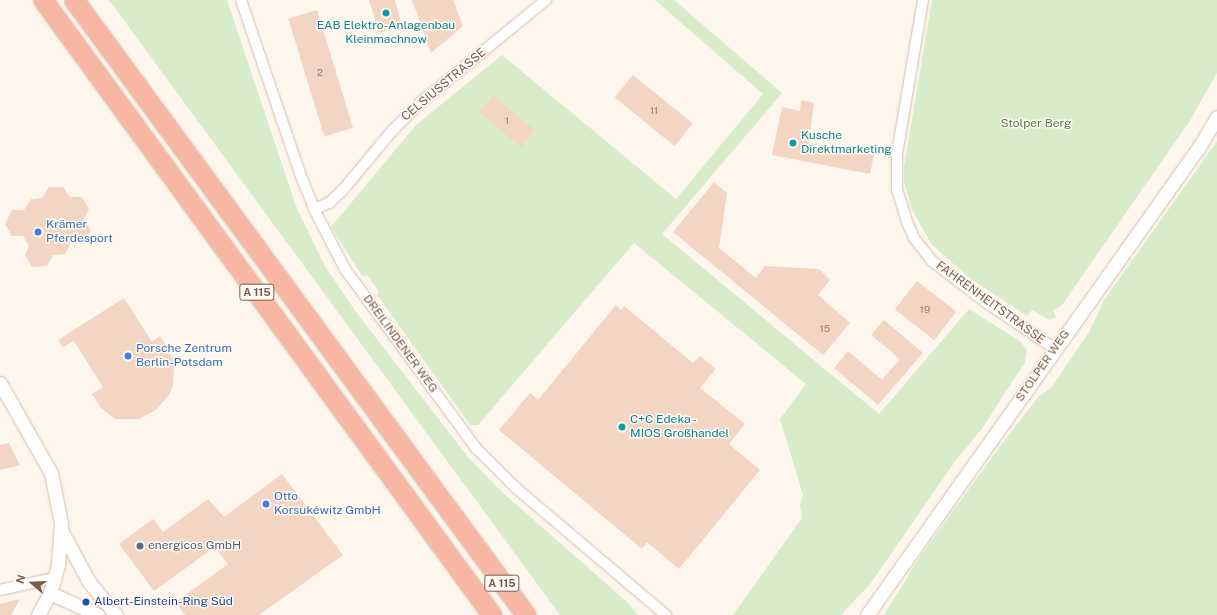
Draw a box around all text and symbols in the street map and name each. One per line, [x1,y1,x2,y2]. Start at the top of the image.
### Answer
marker: EAB Elektro-Anlagenbau Kleinmachnow [381,8,391,18]
place label: EAB Elektro-Anlagenbau Kleinmachnow [317,19,455,47]
street label: CELSIUSSTRASSE [399,45,489,125]
house number: 2 [317,67,323,79]
house number: 11 [650,105,658,117]
house number: 1 [505,115,509,127]
park label: Stolper Berg [1000,117,1072,131]
place label: Kusche Direktmarketing [801,129,892,157]
marker: Kusche Direktmarketing [788,138,798,148]
place label: Krämer Pferdesport [46,218,113,246]
marker: Krämer Pferdesport [33,227,43,237]
street label: FAHRENHEITSTRASSE [933,259,1047,347]
road number: A 115 [239,283,275,301]
street label: DREILINDENER WEG [360,292,440,396]
house number: 19 [920,304,930,316]
house number: 15 [820,323,830,335]
street label: STOLPER WEG [1013,327,1073,405]
place label: Porsche Zentrum Berlin-Potsdam [136,342,232,370]
marker: Porsche Zentrum Berlin-Potsdam [123,351,133,361]
place label: C+C Edeka - MIOS Großhandel [630,413,729,441]
marker: C+C Edeka - MIOS Großhandel [617,422,627,432]
place label: Otto Korsukéwitz GmbH [274,490,381,518]
marker: Otto Korsukéwitz GmbH [261,499,271,509]
place label: energicos GmbH [148,539,241,553]
marker: energicos GmbH [135,541,145,551]
north arrow [12,563,52,603]
text: N [14,573,28,585]
road number: A 115 [484,574,520,592]
place label: Albert-Einstein-Ring Süd [94,595,233,609]
marker: Albert-Einstein-Ring Süd [81,597,91,607]

